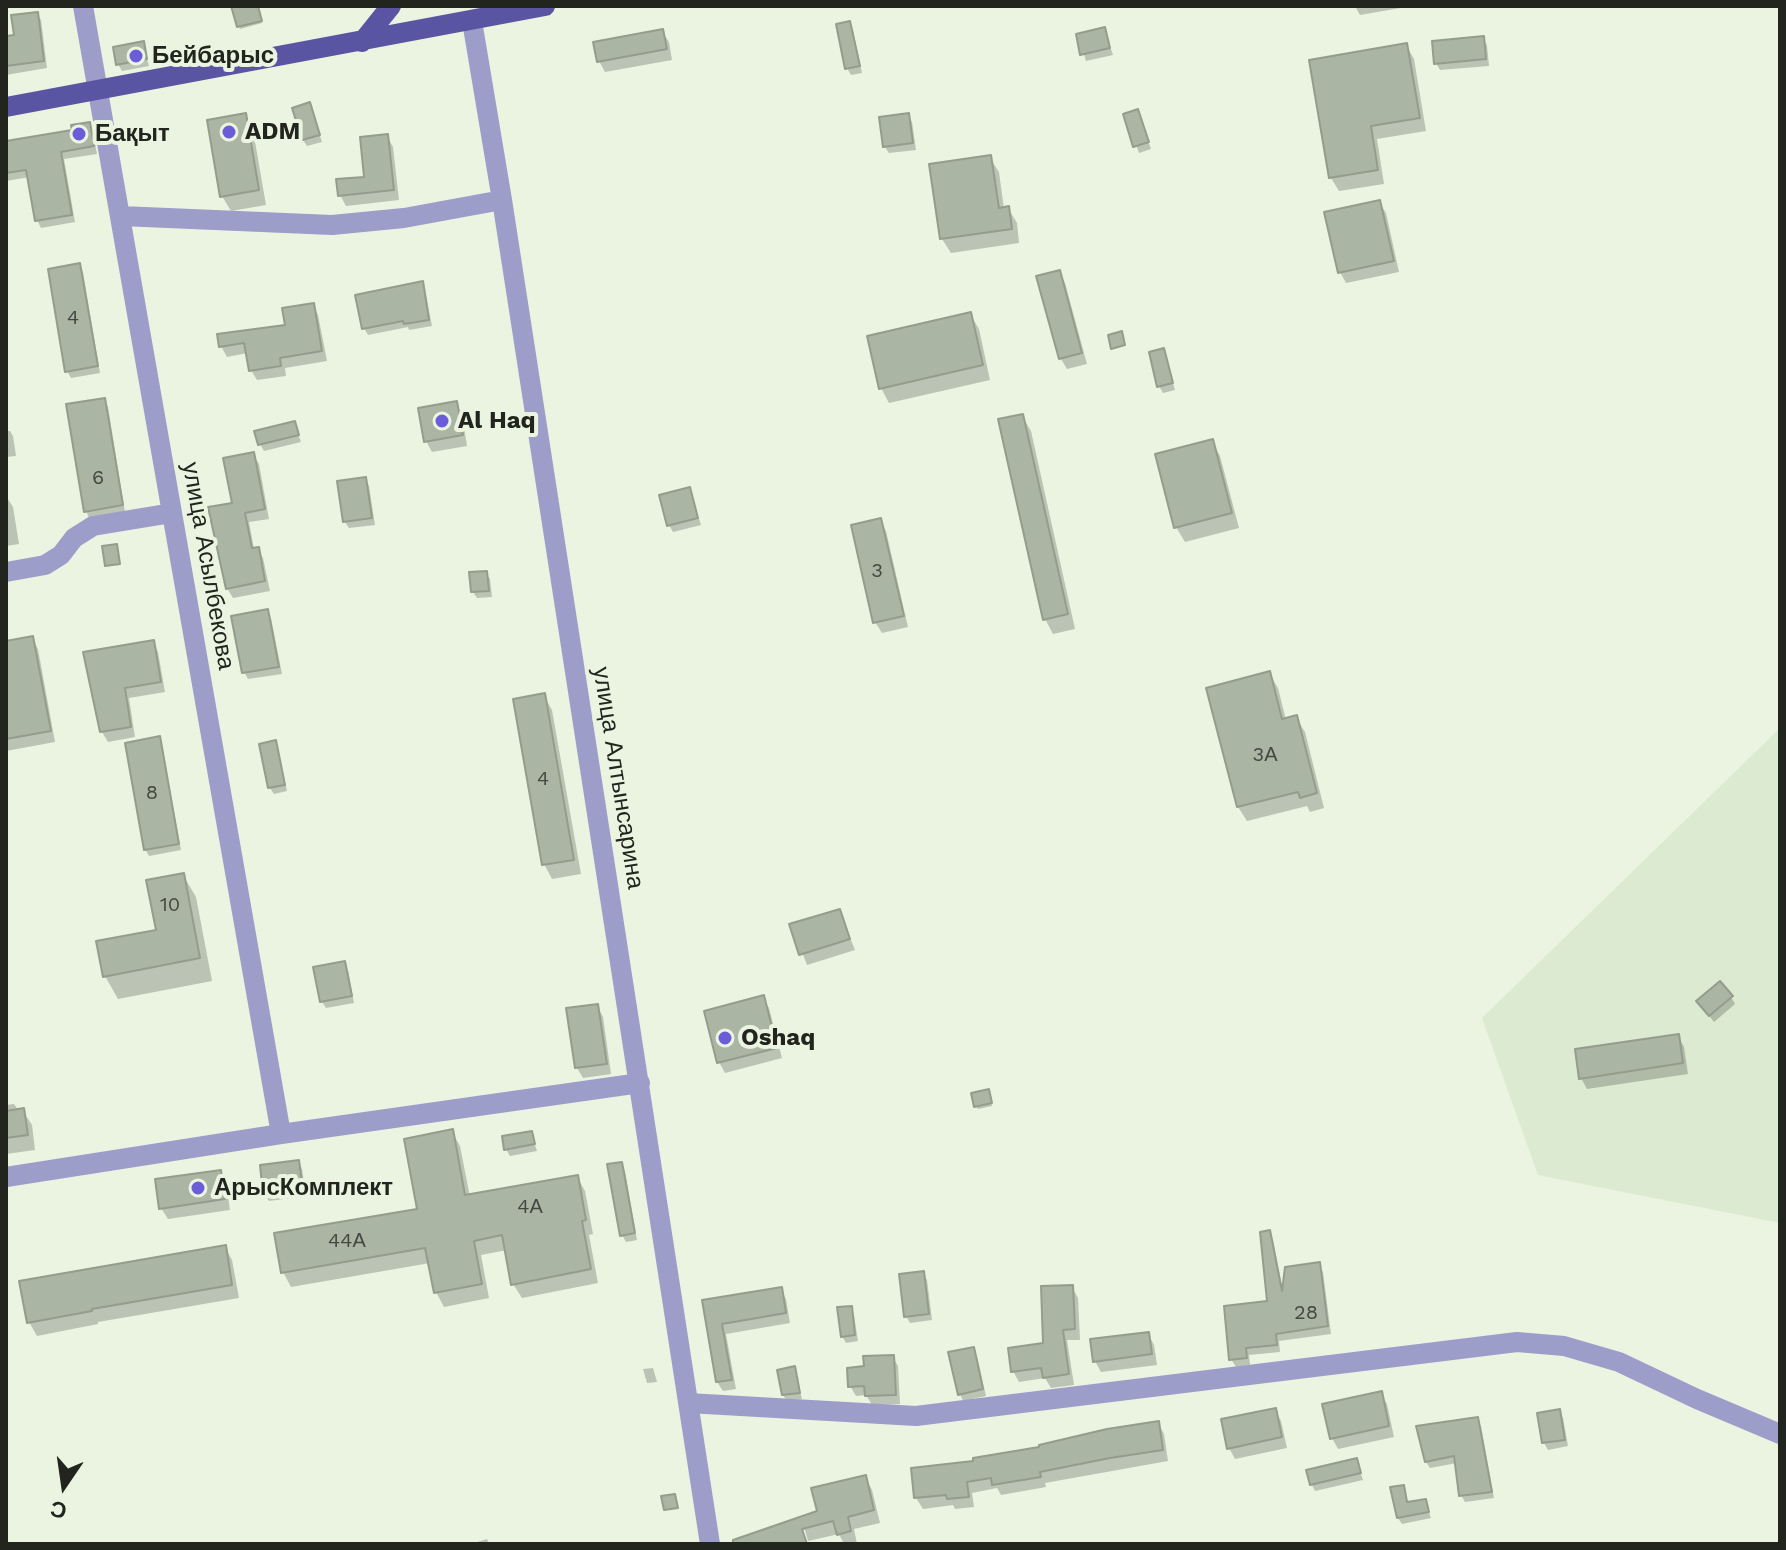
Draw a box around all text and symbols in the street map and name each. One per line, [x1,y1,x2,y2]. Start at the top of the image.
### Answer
place label: Бейбарыс [152,42,274,70]
marker: Бейбарыс [127,47,145,65]
place label: ADM [245,118,300,146]
place label: Бақыт [95,120,170,148]
marker: ADM [220,123,238,141]
marker: Бақыт [70,125,88,143]
house number: 4 [67,306,79,330]
place label: Al Haq [458,407,536,435]
marker: Al Haq [433,412,451,430]
street label: улица Асылбекова [176,460,240,672]
house number: 6 [92,466,104,490]
house number: 3 [871,559,883,583]
street label: улица Алтынсарина [586,665,650,891]
house number: 3А [1253,743,1277,767]
house number: 4 [537,767,549,791]
house number: 8 [146,781,158,805]
house number: 10 [160,893,180,917]
place label: Oshaq [741,1024,815,1052]
marker: Oshaq [716,1029,734,1047]
place label: АрысКомплект [214,1174,393,1202]
marker: АрысКомплект [189,1179,207,1197]
house number: 4А [517,1195,543,1219]
house number: 44А [328,1229,366,1253]
house number: 28 [1294,1301,1318,1325]
north arrow [24,1446,104,1526]
text: С [48,1496,69,1524]

